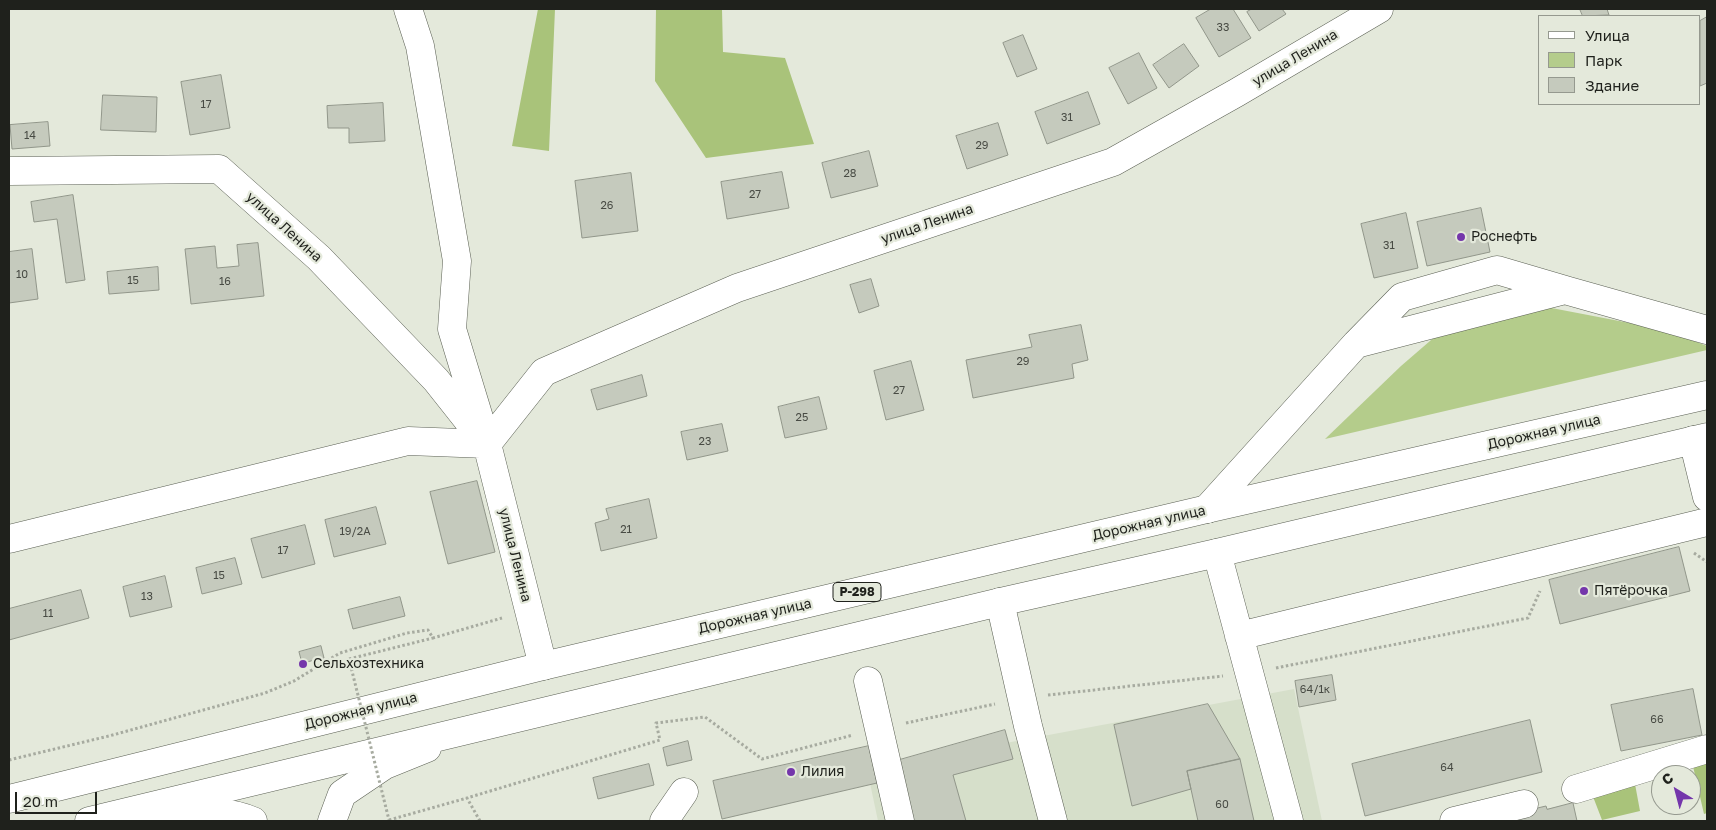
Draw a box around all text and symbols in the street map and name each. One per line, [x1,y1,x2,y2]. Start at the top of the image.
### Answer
legend [1538,15,1701,105]
house number: 33 [1217,21,1229,35]
street label: улица Ленина [1249,26,1341,90]
text: Улица [1585,26,1630,44]
text: Парк [1585,51,1623,69]
text: Здание [1585,76,1639,94]
house number: 17 [200,98,212,112]
house number: 31 [1061,111,1073,125]
house number: 14 [24,129,36,143]
house number: 29 [975,139,989,153]
house number: 28 [843,167,857,181]
house number: 27 [749,188,761,202]
street label: улица Ленина [243,189,325,265]
house number: 26 [600,199,614,213]
street label: улица Ленина [879,200,975,248]
place label: Роснефть [1471,229,1537,245]
marker: Роснефть [1455,231,1467,243]
house number: 31 [1383,239,1395,253]
house number: 10 [16,268,28,282]
house number: 15 [127,274,139,288]
house number: 16 [219,275,231,289]
house number: 29 [1016,355,1030,369]
house number: 27 [893,384,905,398]
house number: 25 [796,411,808,425]
street label: Дорожная улица [1486,411,1602,453]
house number: 23 [699,435,711,449]
street label: Дорожная улица [1091,502,1207,544]
street label: улица Ленина [495,506,535,604]
house number: 21 [620,523,632,537]
house number: 19/2А [339,525,371,539]
house number: 17 [277,544,289,558]
house number: 15 [213,569,225,583]
road number: Р-298 [833,582,881,602]
place label: Пятёрочка [1594,583,1668,599]
marker: Пятёрочка [1578,585,1590,597]
house number: 13 [141,590,153,604]
street label: Дорожная улица [697,595,813,637]
house number: 11 [43,607,53,621]
place label: Сельхозтехника [313,656,424,672]
marker: Сельхозтехника [297,658,309,670]
house number: 64/1к [1300,683,1330,697]
street label: Дорожная улица [303,689,419,733]
house number: 66 [1650,713,1664,727]
house number: 64 [1440,761,1454,775]
place label: Лилия [801,764,844,780]
north arrow [1651,765,1701,815]
marker: Лилия [785,766,797,778]
text: С [1658,769,1676,788]
scale bar [18,782,100,814]
text: 20 m [23,792,58,810]
house number: 60 [1215,798,1229,812]

